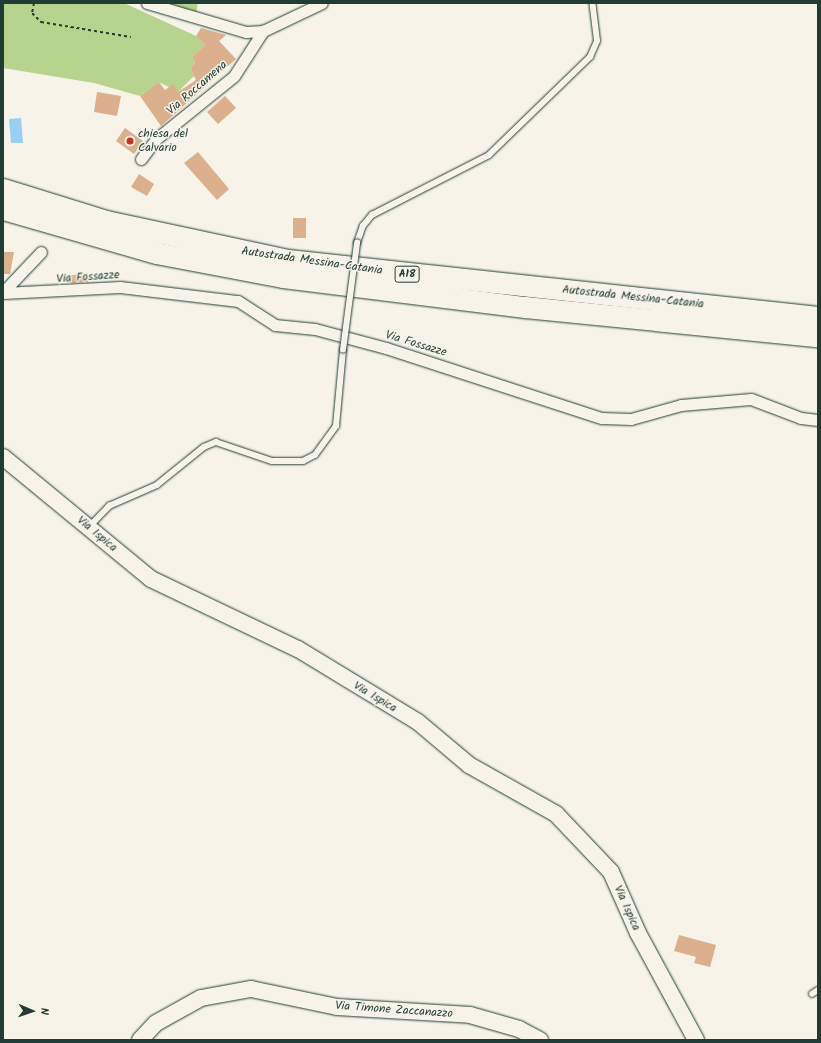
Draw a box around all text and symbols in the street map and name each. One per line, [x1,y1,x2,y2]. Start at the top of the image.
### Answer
street label: Via Roccamena [164,58,230,118]
place label: chiesa del Calvario [138,127,188,155]
marker: chiesa del Calvario [125,136,135,146]
street label: Autostrada Messina-Catania [241,244,383,278]
road number: A18 [394,265,420,283]
street label: Via Fossazze [56,268,120,286]
street label: Autostrada Messina-Catania [561,282,705,312]
street label: Via Fossazze [384,328,448,360]
street label: Via Ispica [74,513,120,555]
street label: Via Ispica [351,678,399,716]
street label: Via Ispica [611,883,643,933]
north arrow [12,991,52,1031]
street label: Via Timone Zaccanazzo [335,999,453,1021]
text: N [35,1008,53,1015]

